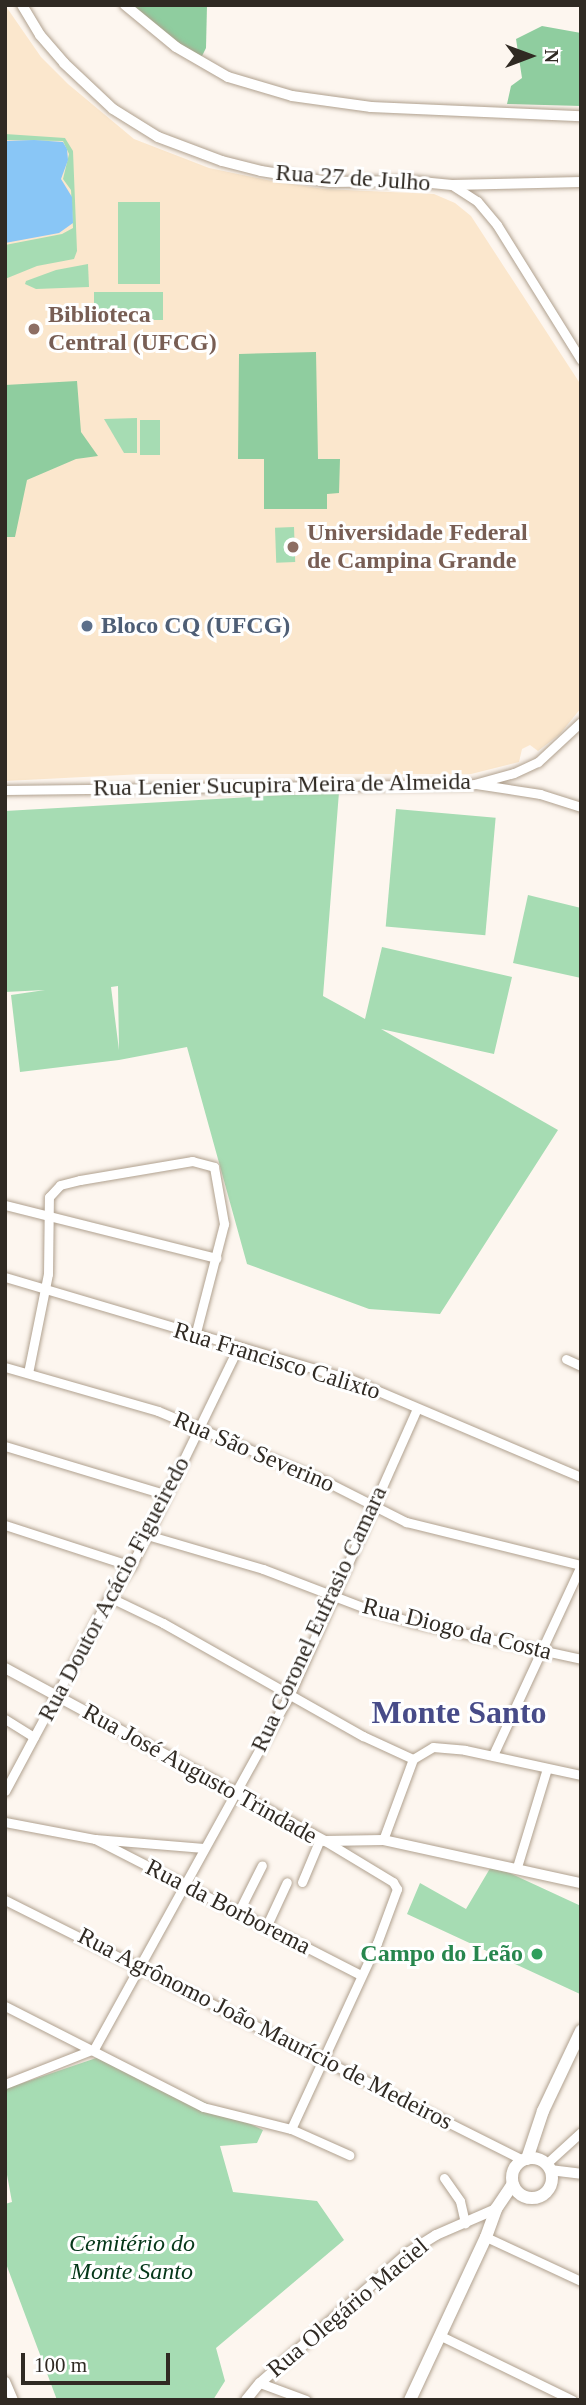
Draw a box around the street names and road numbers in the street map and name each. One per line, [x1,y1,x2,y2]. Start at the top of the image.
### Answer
street label: Rua 27 de Julho [275,158,431,198]
street label: Rua Lenier Sucupira Meira de Almeida [92,767,472,803]
street label: Rua Francisco Calixto [170,1316,384,1406]
street label: Rua São Severino [169,1405,339,1499]
street label: Rua Doutor Acácio Figueiredo [32,1451,196,1727]
street label: Rua Coronel Eufrasio Camara [245,1482,393,1756]
street label: Rua Diogo da Costa [359,1592,555,1666]
street label: Rua José Augusto Trindade [77,1697,323,1851]
street label: Rua da Borborema [141,1853,315,1961]
street label: Rua Agrônomo João Maurício de Medeiros [72,1921,458,2137]
street label: Rua Olegário Maciel [262,2232,434,2384]

